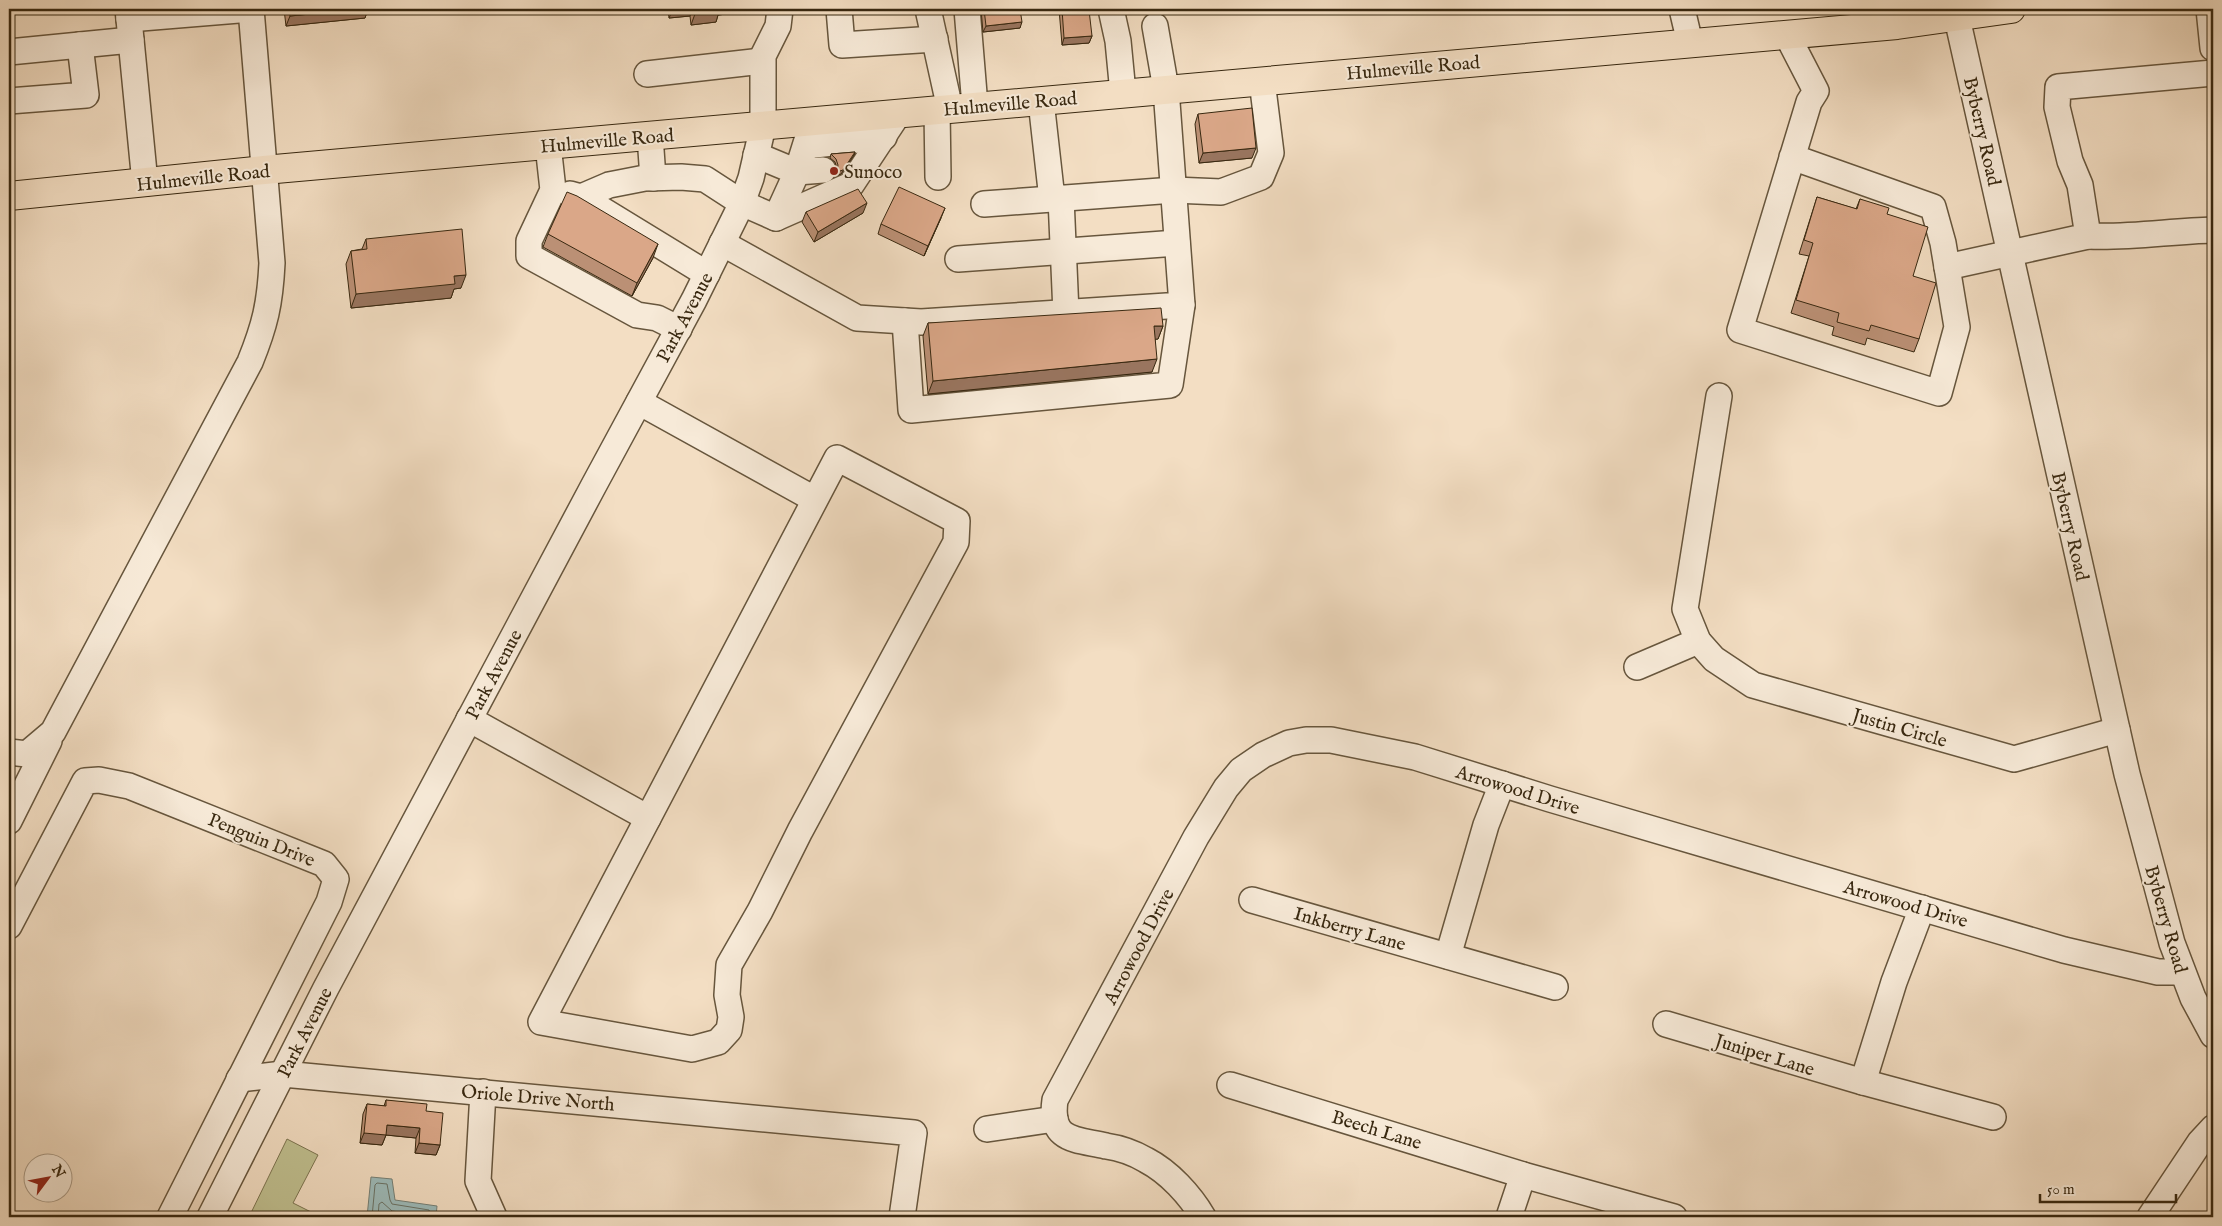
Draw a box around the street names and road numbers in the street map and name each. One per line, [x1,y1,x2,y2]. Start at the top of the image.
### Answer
street label: Hulmeville Road [1345,51,1482,87]
street label: Byberry Road [1957,75,2005,189]
street label: Hulmeville Road [942,87,1079,123]
street label: Hulmeville Road [539,124,676,160]
street label: Hulmeville Road [135,160,272,198]
street label: Park Avenue [652,269,720,367]
street label: Byberry Road [2045,470,2093,584]
street label: Park Avenue [461,626,529,724]
street label: Justin Circle [1847,703,1950,754]
street label: Arrowood Drive [1452,760,1582,821]
street label: Penguin Drive [204,808,319,873]
street label: Byberry Road [2138,863,2192,977]
street label: Arrowood Drive [1840,875,1971,934]
street label: Arrowood Drive [1099,884,1181,1010]
street label: Inkberry Lane [1291,902,1408,957]
street label: Park Avenue [273,983,339,1082]
street label: Juniper Lane [1710,1029,1817,1083]
street label: Oriole Drive North [460,1080,616,1118]
street label: Beech Lane [1328,1106,1425,1156]

